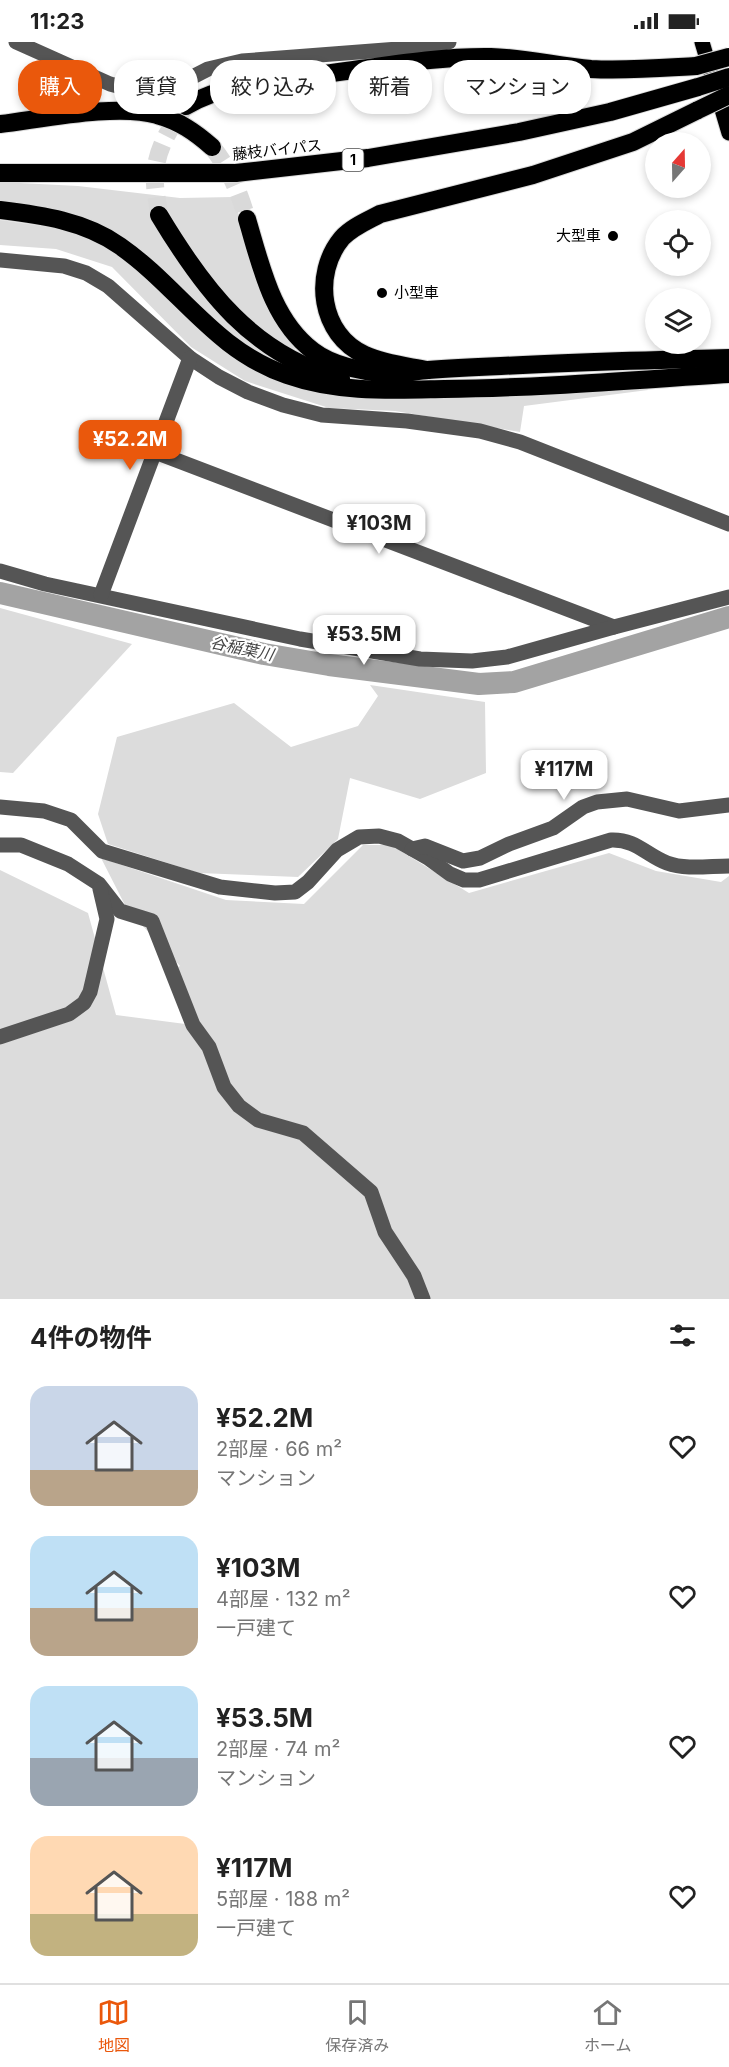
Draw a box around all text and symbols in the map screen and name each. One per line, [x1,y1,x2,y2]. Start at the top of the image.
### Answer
text: 11:23 [30,8,84,34]
chip: 購入 [18,60,102,114]
chip: 賃貸 [114,60,198,114]
chip: 絞り込み [210,60,336,114]
chip: 新着 [348,60,432,114]
chip: マンション [444,60,591,114]
north arrow [645,132,711,198]
map controls [645,132,711,354]
street label: 藤枝バイパス [231,135,323,164]
road number: 1 [342,149,364,171]
button: locate [645,210,711,276]
place label: 大型車 [556,226,601,245]
marker: 大型車 [606,229,620,243]
place label: 小型車 [394,283,439,302]
marker: 小型車 [375,286,389,300]
button: layers [645,288,711,354]
pin: ¥52.2M [81,420,179,471]
text: ¥52.2M [93,427,167,451]
pin: ¥103M [337,504,421,555]
text: ¥103M [346,511,412,535]
pin: ¥53.5M [315,615,413,666]
text: ¥53.5M [327,622,401,646]
water label: 谷稲葉川 [209,632,277,665]
pin: ¥117M [522,750,606,801]
text: ¥117M [535,757,593,781]
icon: filters [666,1319,699,1352]
text: 4件の物件 [30,1322,152,1353]
text: ¥52.2M [216,1402,313,1433]
icon: home [78,1410,150,1482]
icon: heart [666,1430,699,1463]
text: 2部屋 · 66 m² [216,1437,342,1461]
text: マンション [216,1466,316,1490]
text: ¥103M [216,1552,301,1583]
icon: home [78,1560,150,1632]
icon: heart [666,1580,699,1613]
text: 4部屋 · 132 m² [216,1587,351,1611]
text: 一戸建て [216,1616,296,1640]
text: ¥53.5M [216,1702,313,1733]
icon: home [78,1710,150,1782]
icon: heart [666,1730,699,1763]
text: 2部屋 · 74 m² [216,1737,340,1761]
text: マンション [216,1766,316,1790]
text: ¥117M [216,1852,293,1883]
icon: home [78,1860,150,1932]
icon: heart [666,1880,699,1913]
text: 5部屋 · 188 m² [216,1887,350,1911]
text: 一戸建て [216,1916,296,1940]
tab: 地図 [97,1996,130,2056]
tab: 保存済み [325,1996,389,2056]
tab: ホーム [584,1996,632,2056]

